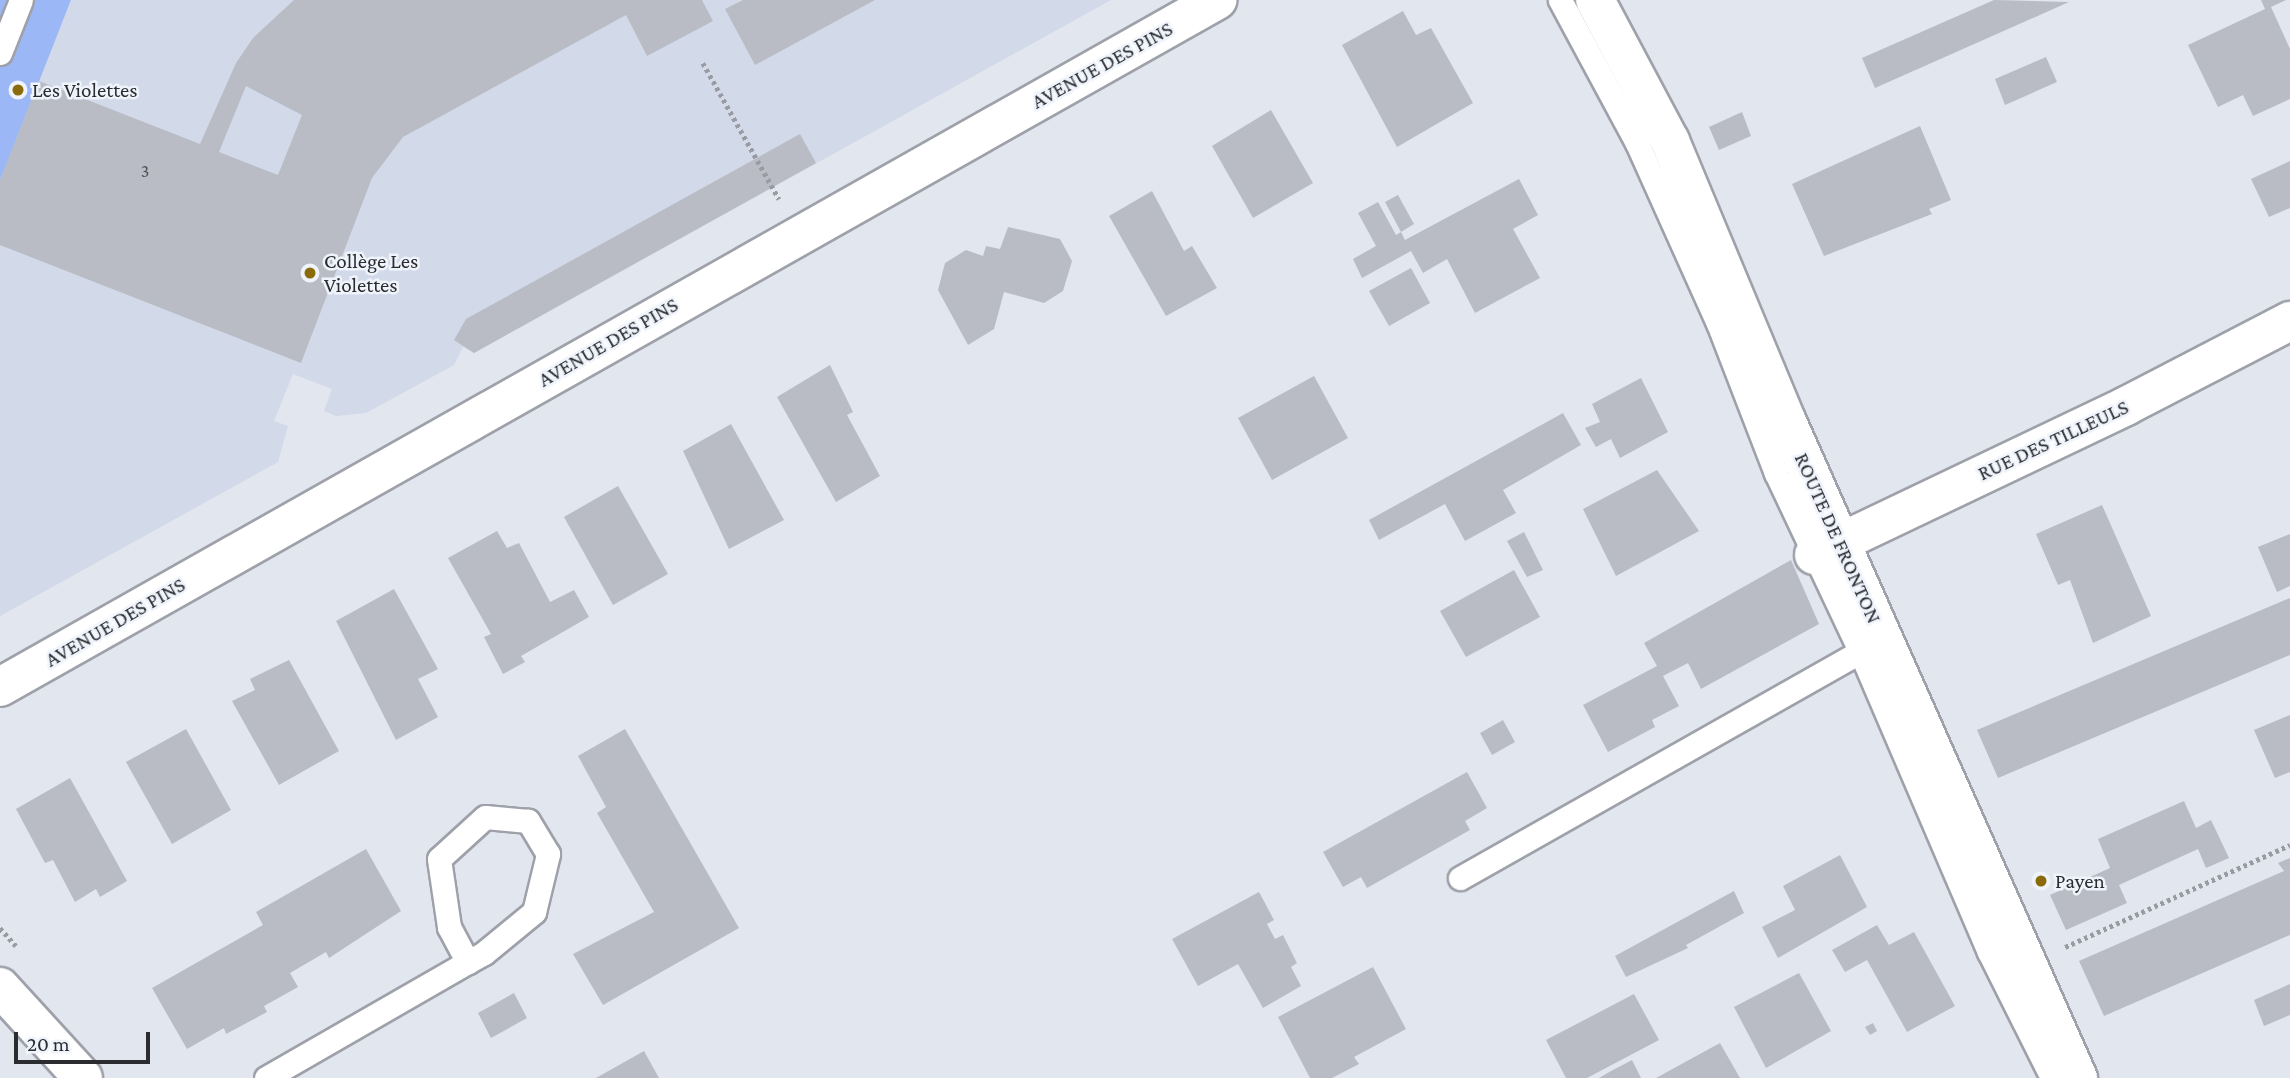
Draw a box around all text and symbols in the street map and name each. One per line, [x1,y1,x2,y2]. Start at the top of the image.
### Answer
street label: AVENUE DES PINS [1027,16,1177,114]
place label: Les Violettes [32,77,137,103]
marker: Les Violettes [10,82,26,98]
house number: 3 [141,160,149,182]
place label: Collège Les Violettes [324,248,418,298]
marker: Collège Les Violettes [302,265,318,281]
street label: AVENUE DES PINS [534,292,682,392]
street label: RUE DES TILLEULS [1974,394,2132,486]
street label: ROUTE DE FRONTON [1789,449,1887,627]
street label: AVENUE DES PINS [41,572,189,672]
place label: Payen [2055,868,2105,894]
marker: Payen [2033,873,2049,889]
scale bar [18,1018,154,1062]
text: 20 m [27,1032,70,1056]

